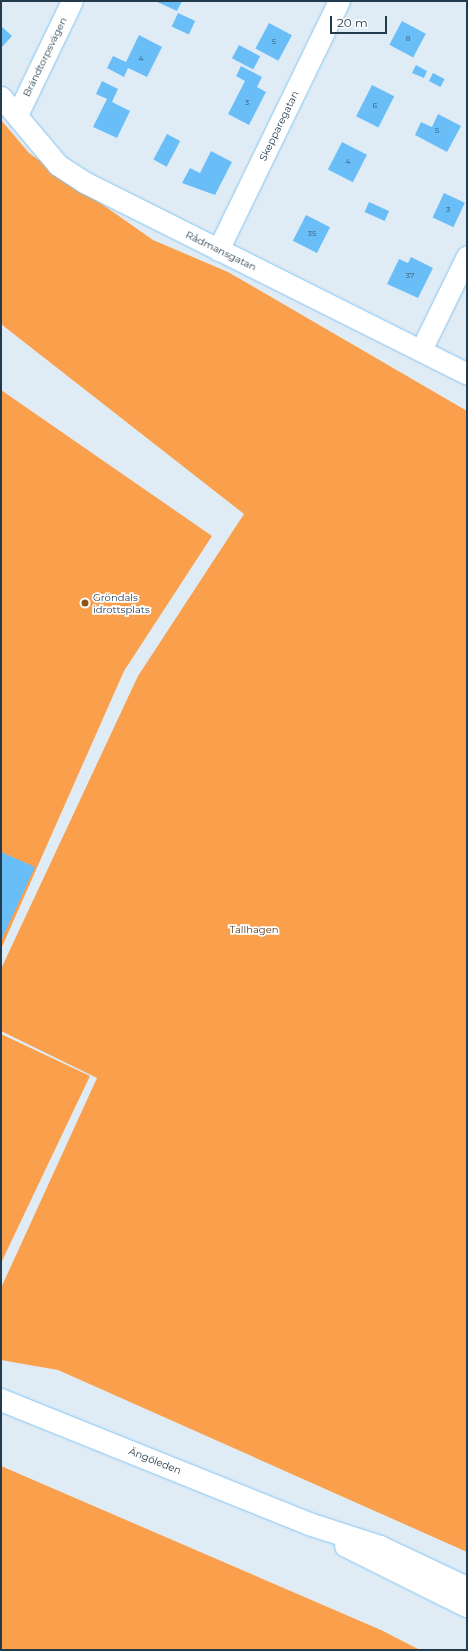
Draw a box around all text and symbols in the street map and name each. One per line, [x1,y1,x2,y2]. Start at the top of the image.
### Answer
scale bar [332,8,389,34]
street label: Brändtorpsvägen [21,15,69,99]
text: 20 m [337,15,368,30]
house number: 8 [405,34,411,44]
house number: 5 [272,37,276,47]
house number: 4 [138,54,144,64]
street label: Skepparegatan [257,89,301,163]
house number: 3 [245,98,249,108]
house number: 6 [373,101,377,111]
house number: 5 [435,126,439,136]
house number: 4 [345,157,351,167]
house number: 3 [446,205,450,215]
street label: Rådmansgatan [184,229,258,273]
house number: 35 [308,229,316,239]
house number: 37 [405,271,415,281]
place label: Gröndals idrottsplats [93,591,150,614]
marker: Gröndals idrottsplats [80,598,90,608]
park label: Tallhagen [229,924,279,936]
street label: Ängöleden [127,1445,183,1477]

